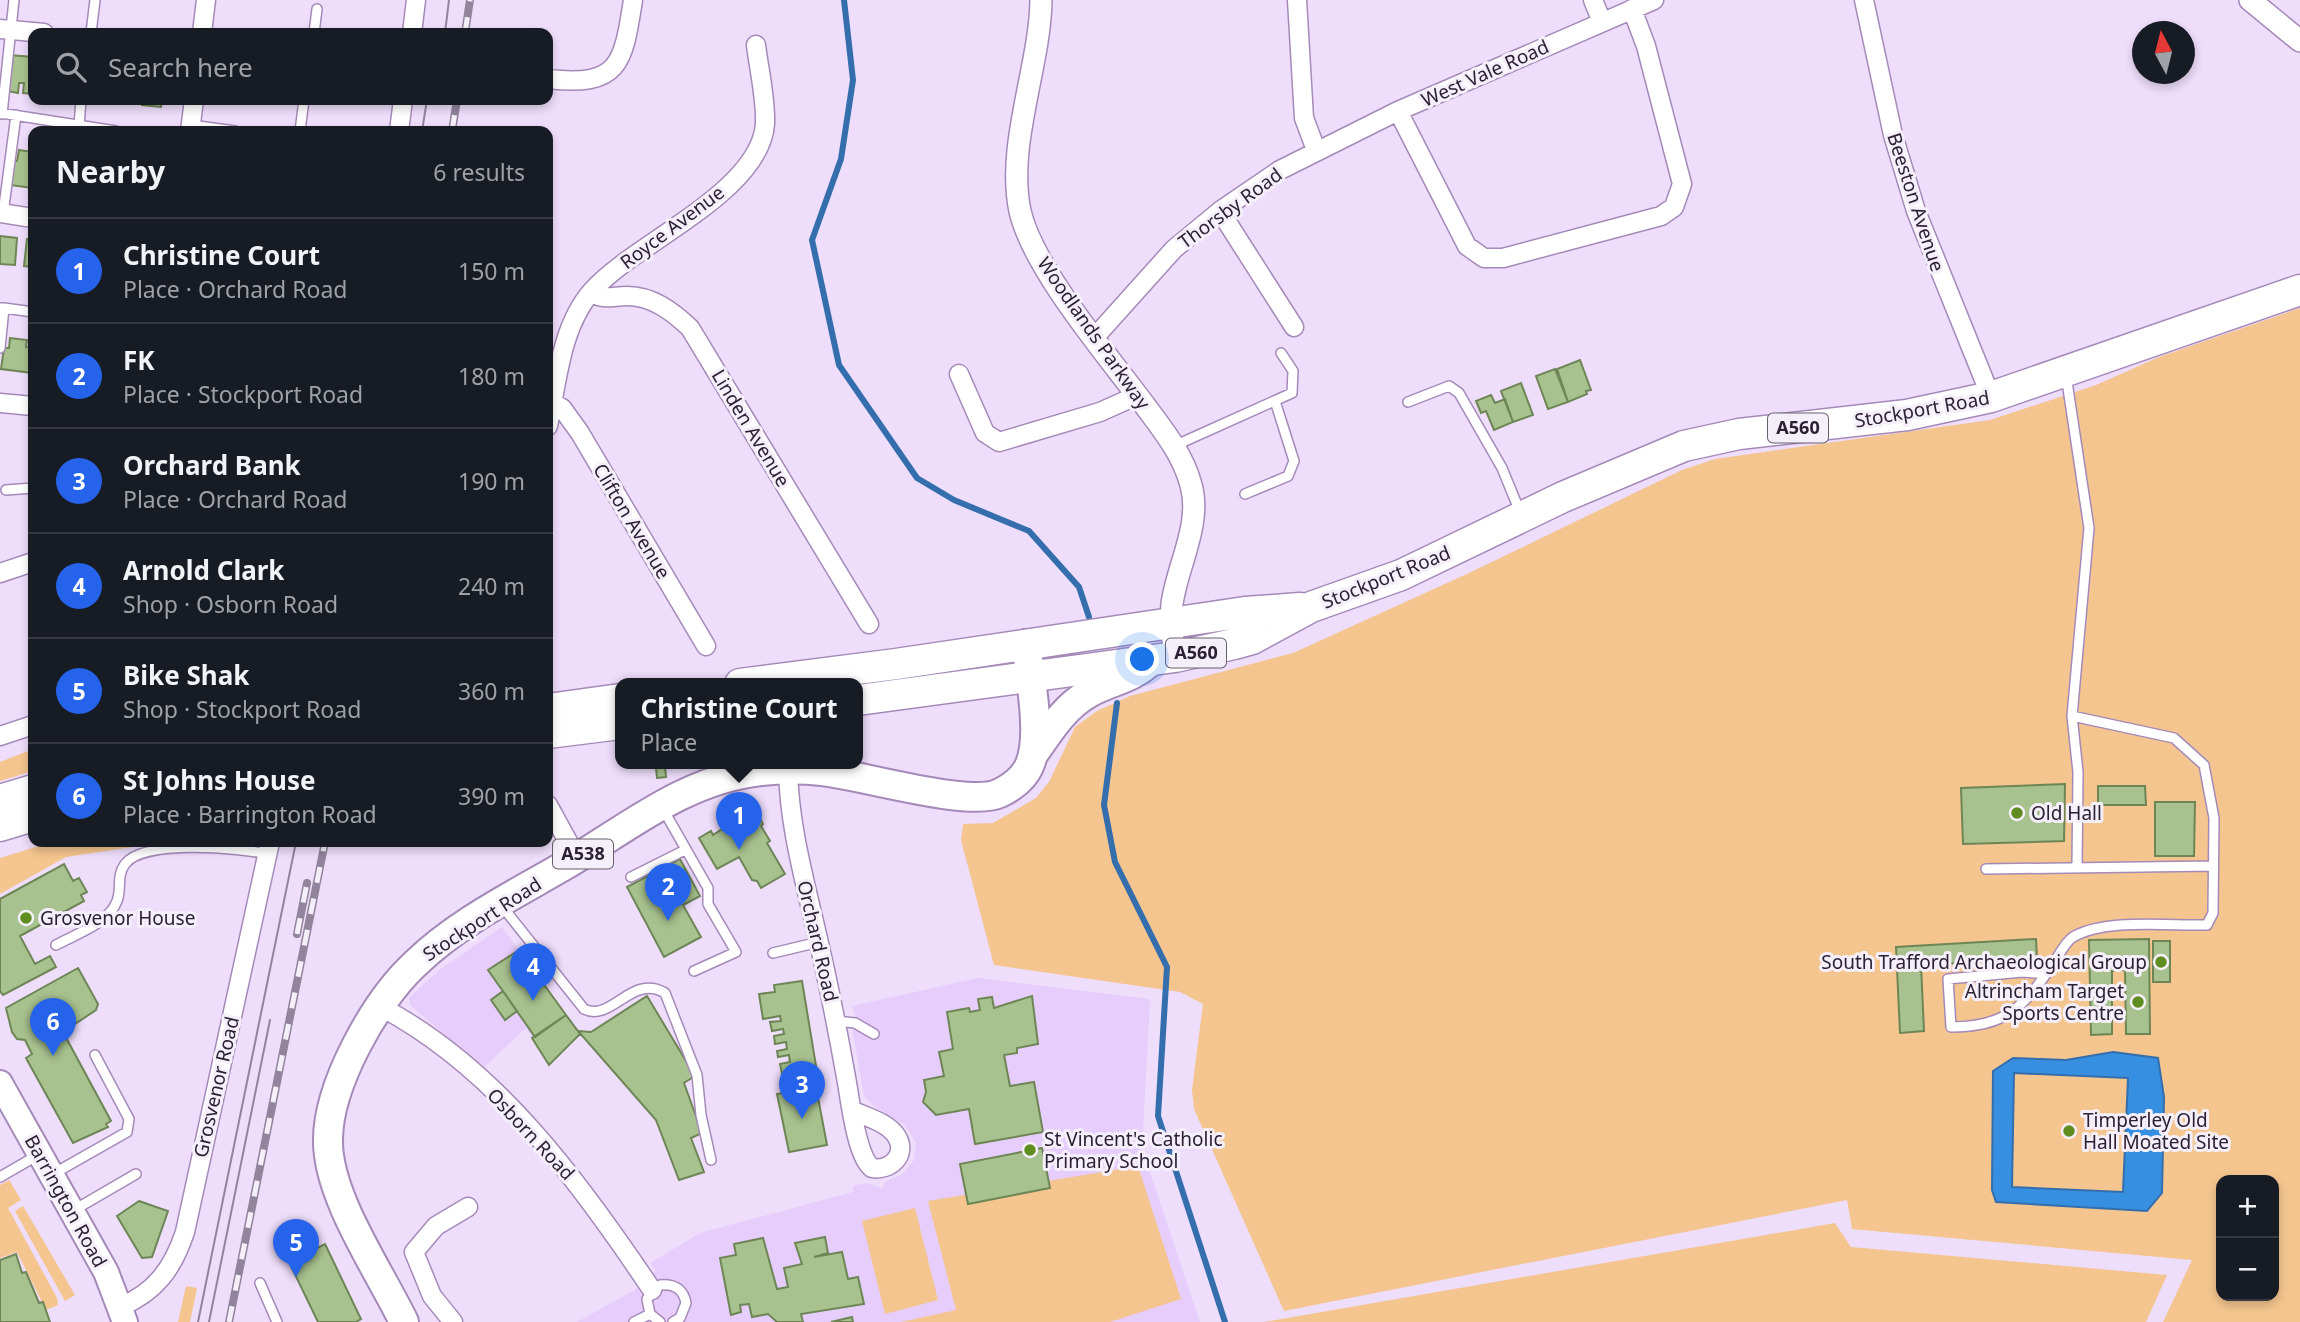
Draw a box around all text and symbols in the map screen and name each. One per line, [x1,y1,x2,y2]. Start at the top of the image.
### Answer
north arrow [2132,21,2195,84]
search box [28,28,553,105]
street label: West Vale Road [1417,33,1553,113]
icon: search [52,48,90,86]
text: Search here [108,49,253,85]
street label: Beeston Avenue [1881,129,1951,275]
text: Nearby [56,151,165,192]
text: 6 results [433,156,525,188]
street label: Thorsby Road [1173,162,1287,254]
street label: Royce Avenue [615,179,729,275]
text: Christine Court [123,237,320,273]
street label: Woodlands Parkway [1032,252,1157,415]
text: 1 [72,255,86,287]
text: 150 m [458,255,525,287]
text: Place · Orchard Road [123,273,347,305]
text: FK [123,342,155,378]
text: 2 [72,360,86,392]
text: 180 m [458,360,525,392]
street label: Linden Avenue [706,365,796,491]
text: Place · Stockport Road [123,378,363,410]
street label: Stockport Road [1853,384,1991,434]
road number: A560 [1768,414,1828,442]
text: Orchard Bank [123,447,301,483]
street label: Clifton Avenue [587,459,677,583]
text: 3 [72,465,86,497]
text: 190 m [458,465,525,497]
text: Place · Orchard Road [123,483,347,515]
street label: Stockport Road [1318,539,1454,615]
text: Arnold Clark [123,552,284,588]
text: 4 [72,570,86,602]
text: 240 m [458,570,525,602]
text: Shop · Osborn Road [123,588,338,620]
road number: A560 [1166,638,1226,668]
your location [1125,642,1159,676]
text: Bike Shak [123,657,249,693]
text: 5 [72,675,86,707]
text: 360 m [458,675,525,707]
popup [615,678,863,769]
text: Christine Court [640,690,838,726]
text: Shop · Stockport Road [123,693,361,725]
text: Place [640,726,697,758]
text: St Johns House [123,762,315,798]
text: 6 [72,780,86,812]
text: 390 m [458,780,525,812]
pin: 1 [716,792,762,850]
text: Place · Barrington Road [123,798,377,830]
place label: Old Hall [2031,800,2102,826]
marker: Old Hall [2009,805,2025,821]
road number: A538 [553,840,613,868]
pin: 2 [645,863,691,921]
street label: Stockport Road [418,871,546,967]
street label: Orchard Road [791,878,845,1004]
place label: Grosvenor House [40,905,195,931]
marker: Grosvenor House [18,910,34,926]
pin: 4 [510,943,556,1001]
place label: South Trafford Archaeological Group [1821,949,2147,975]
marker: South Trafford Archaeological Group [2153,954,2169,970]
place label: Altrincham Target Sports Centre [1965,978,2124,1026]
marker: Altrincham Target Sports Centre [2130,994,2146,1010]
pin: 6 [30,998,76,1056]
street label: Grosvenor Road [187,1014,245,1160]
pin: 3 [779,1061,825,1119]
street label: Osborn Road [481,1082,581,1186]
place label: Timperley Old Hall Moated Site [2083,1107,2229,1155]
marker: Timperley Old Hall Moated Site [2061,1123,2077,1139]
place label: St Vincent's Catholic Primary School [1044,1126,1223,1174]
street label: Barrington Road [19,1130,113,1272]
marker: St Vincent's Catholic Primary School [1022,1142,1038,1158]
map controls [2216,1175,2279,1301]
button: + [2216,1175,2279,1238]
pin: 5 [273,1219,319,1277]
button: − [2216,1238,2279,1301]

